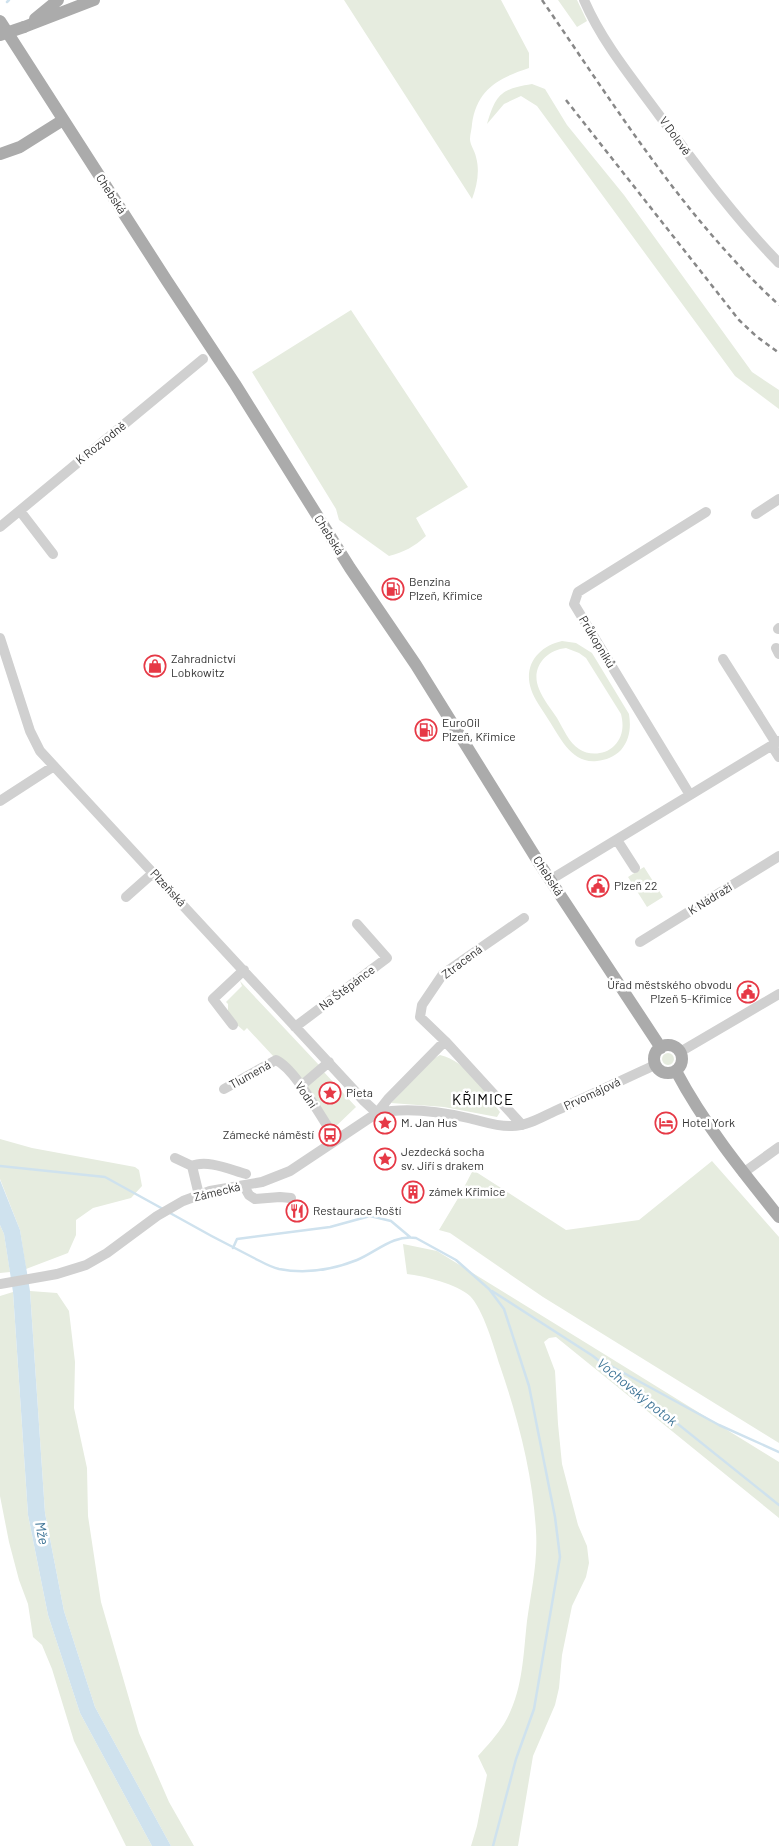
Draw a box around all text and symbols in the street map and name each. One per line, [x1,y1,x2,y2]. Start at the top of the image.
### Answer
street label: V Dolově [657,113,695,157]
street label: Chebská [94,171,130,216]
street label: K Rozvodně [73,418,128,467]
street label: Chebská [312,512,348,557]
place label: Benzina Plzeň, Křimice [409,574,483,602]
fuel station icon: Benzina Plzeň, Křimice [381,577,405,601]
street label: Průkopníků [577,613,619,670]
place label: Zahradnictví Lobkowitz [171,651,236,679]
shop icon: Zahradnictví Lobkowitz [143,654,167,678]
place label: EuroOil Plzeň, Křimice [442,715,516,743]
fuel station icon: EuroOil Plzeň, Křimice [414,718,438,742]
street label: Chebská [531,853,567,898]
street label: Plzeňská [148,866,189,909]
public building icon: Plzeň 22 [586,874,610,898]
place label: Plzeň 22 [614,878,657,892]
street label: K Nádraží [685,879,734,917]
street label: Ztracená [439,942,484,981]
street label: Na Štěpánce [316,962,377,1013]
place label: Úřad městského obvodu Plzeň 5-Křimice [607,977,732,1005]
public building icon: Úřad městského obvodu Plzeň 5-Křimice [736,980,760,1004]
street label: Tlumená [227,1057,273,1091]
street label: Prvomájová [561,1074,622,1112]
street label: Vodní [293,1079,321,1111]
place icon: Pieta [318,1081,342,1105]
place label: Pieta [346,1085,373,1099]
district label: KŘIMICE [452,1090,514,1108]
place icon: M. Jan Hus [373,1111,397,1135]
hotel icon: Hotel York [654,1111,678,1135]
place label: M. Jan Hus [401,1115,458,1129]
place label: Hotel York [682,1115,735,1129]
bus stop icon: Zámecké náměstí [318,1123,342,1147]
place label: Zámecké náměstí [223,1127,314,1141]
place label: Jezdecká socha sv. Jiří s drakem [401,1144,484,1172]
place icon: Jezdecká socha sv. Jiří s drakem [373,1147,397,1171]
street label: Zámecká [192,1179,241,1204]
building icon: zámek Křimice [401,1180,425,1204]
place label: zámek Křimice [429,1184,505,1198]
restaurant icon: Restaurace Roští [285,1199,309,1223]
place label: Restaurace Roští [313,1203,402,1217]
water label: Vochovský potok [594,1354,681,1429]
water label: Mže [32,1520,53,1546]

